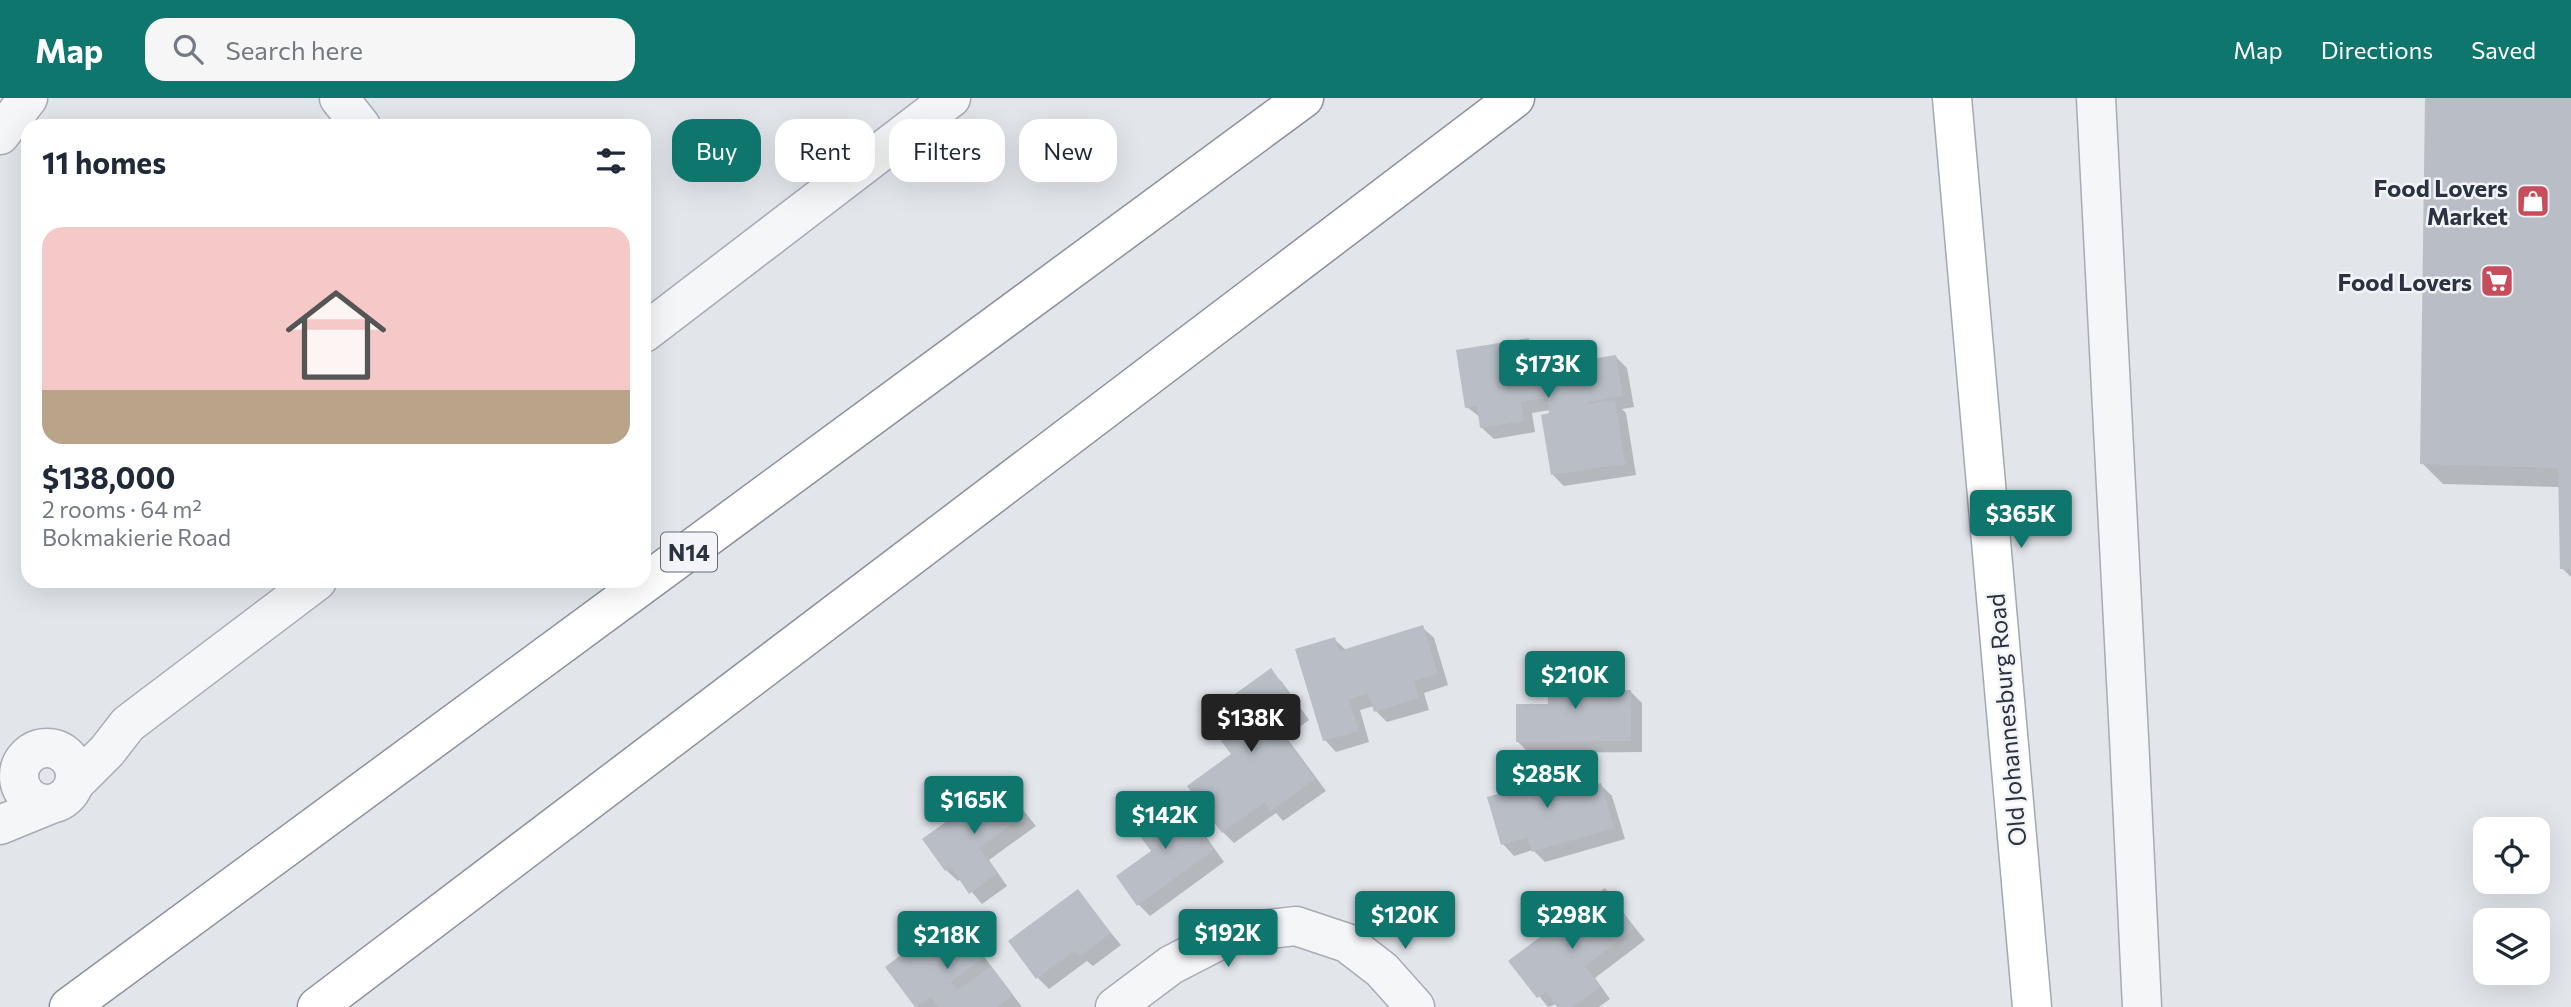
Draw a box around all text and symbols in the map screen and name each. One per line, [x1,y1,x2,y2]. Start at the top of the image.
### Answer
search box [145,18,635,81]
text: Map [35,29,103,70]
icon: search [169,30,207,68]
text: Search here [225,34,363,65]
text: Map [2233,35,2283,64]
text: Directions [2321,35,2433,64]
text: Saved [2471,35,2536,64]
chip: Buy [672,119,761,182]
chip: Rent [775,119,875,182]
chip: Filters [889,119,1005,182]
chip: New [1019,119,1117,182]
icon: filters [592,142,630,180]
text: 11 homes [42,143,166,180]
place label: Food Lovers Market [2373,173,2508,230]
shop icon: Food Lovers Market [2514,182,2552,220]
supermarket icon: Food Lovers [2478,262,2516,300]
place label: Food Lovers [2337,267,2472,296]
icon: home [273,272,399,398]
pin: $173K [1499,341,1597,400]
text: $173K [1515,349,1581,377]
text: $138,000 [42,458,175,495]
pin: $365K [1972,490,2070,550]
text: 2 rooms · 64 m² [42,495,202,523]
text: $365K [1986,499,2056,527]
text: Bokmakierie Road [42,523,231,551]
road number: N14 [661,533,717,572]
street label: Old Johannesburg Road [1980,592,2032,848]
pin: $210K [1526,652,1624,711]
text: $210K [1541,660,1609,688]
pin: $138K [1202,694,1300,754]
text: $138K [1217,703,1285,731]
pin: $285K [1498,750,1596,810]
text: $285K [1512,759,1582,787]
pin: $165K [925,776,1023,836]
text: $165K [940,785,1008,813]
pin: $142K [1116,792,1214,851]
text: $142K [1132,800,1198,828]
map controls [2473,817,2550,985]
button: locate [2473,817,2550,894]
pin: $120K [1356,892,1454,951]
pin: $298K [1523,892,1621,951]
text: $120K [1371,900,1439,928]
text: $298K [1537,900,1607,928]
button: layers [2473,908,2550,985]
pin: $192K [1179,910,1277,969]
pin: $218K [898,912,996,971]
text: $192K [1195,918,1261,946]
text: $218K [914,920,981,948]

